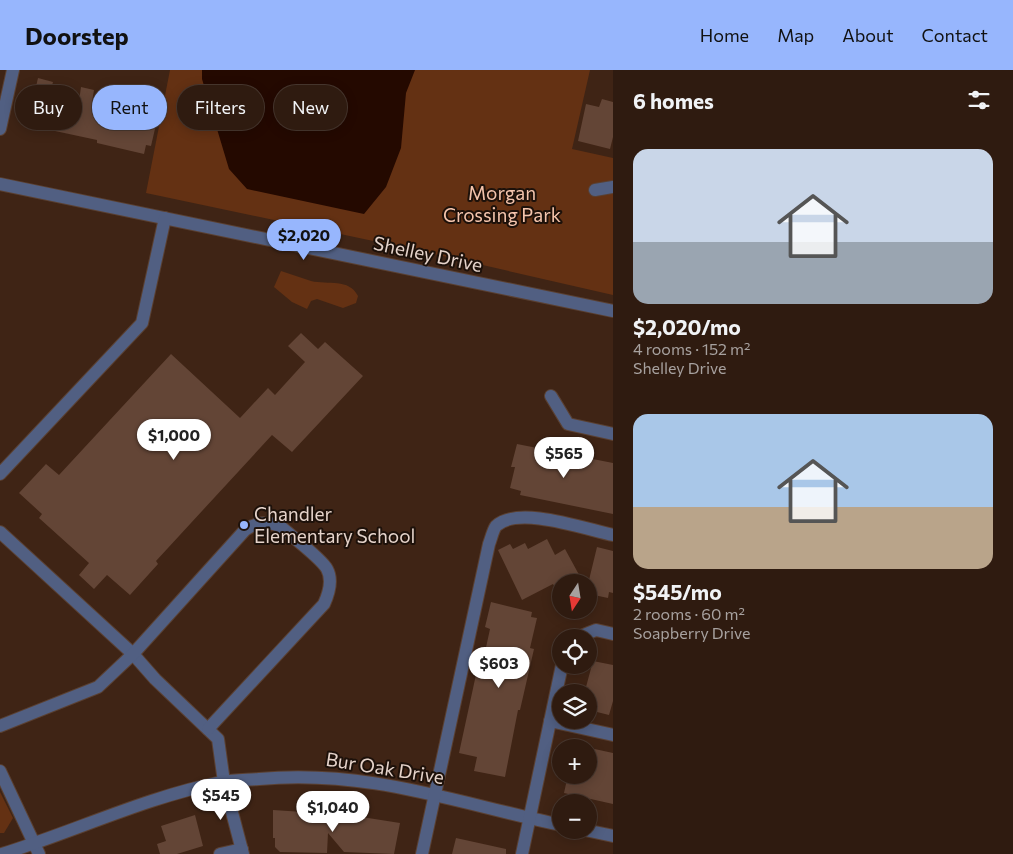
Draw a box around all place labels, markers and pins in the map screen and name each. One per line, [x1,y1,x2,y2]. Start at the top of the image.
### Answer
pin: $2,020 [263,218,345,261]
pin: $1,000 [133,418,215,461]
pin: $565 [534,436,594,479]
place label: Chandler Elementary School [254,502,415,547]
marker: Chandler Elementary School [238,519,250,531]
pin: $603 [469,646,529,689]
pin: $545 [191,778,251,821]
pin: $1,040 [292,790,374,833]

